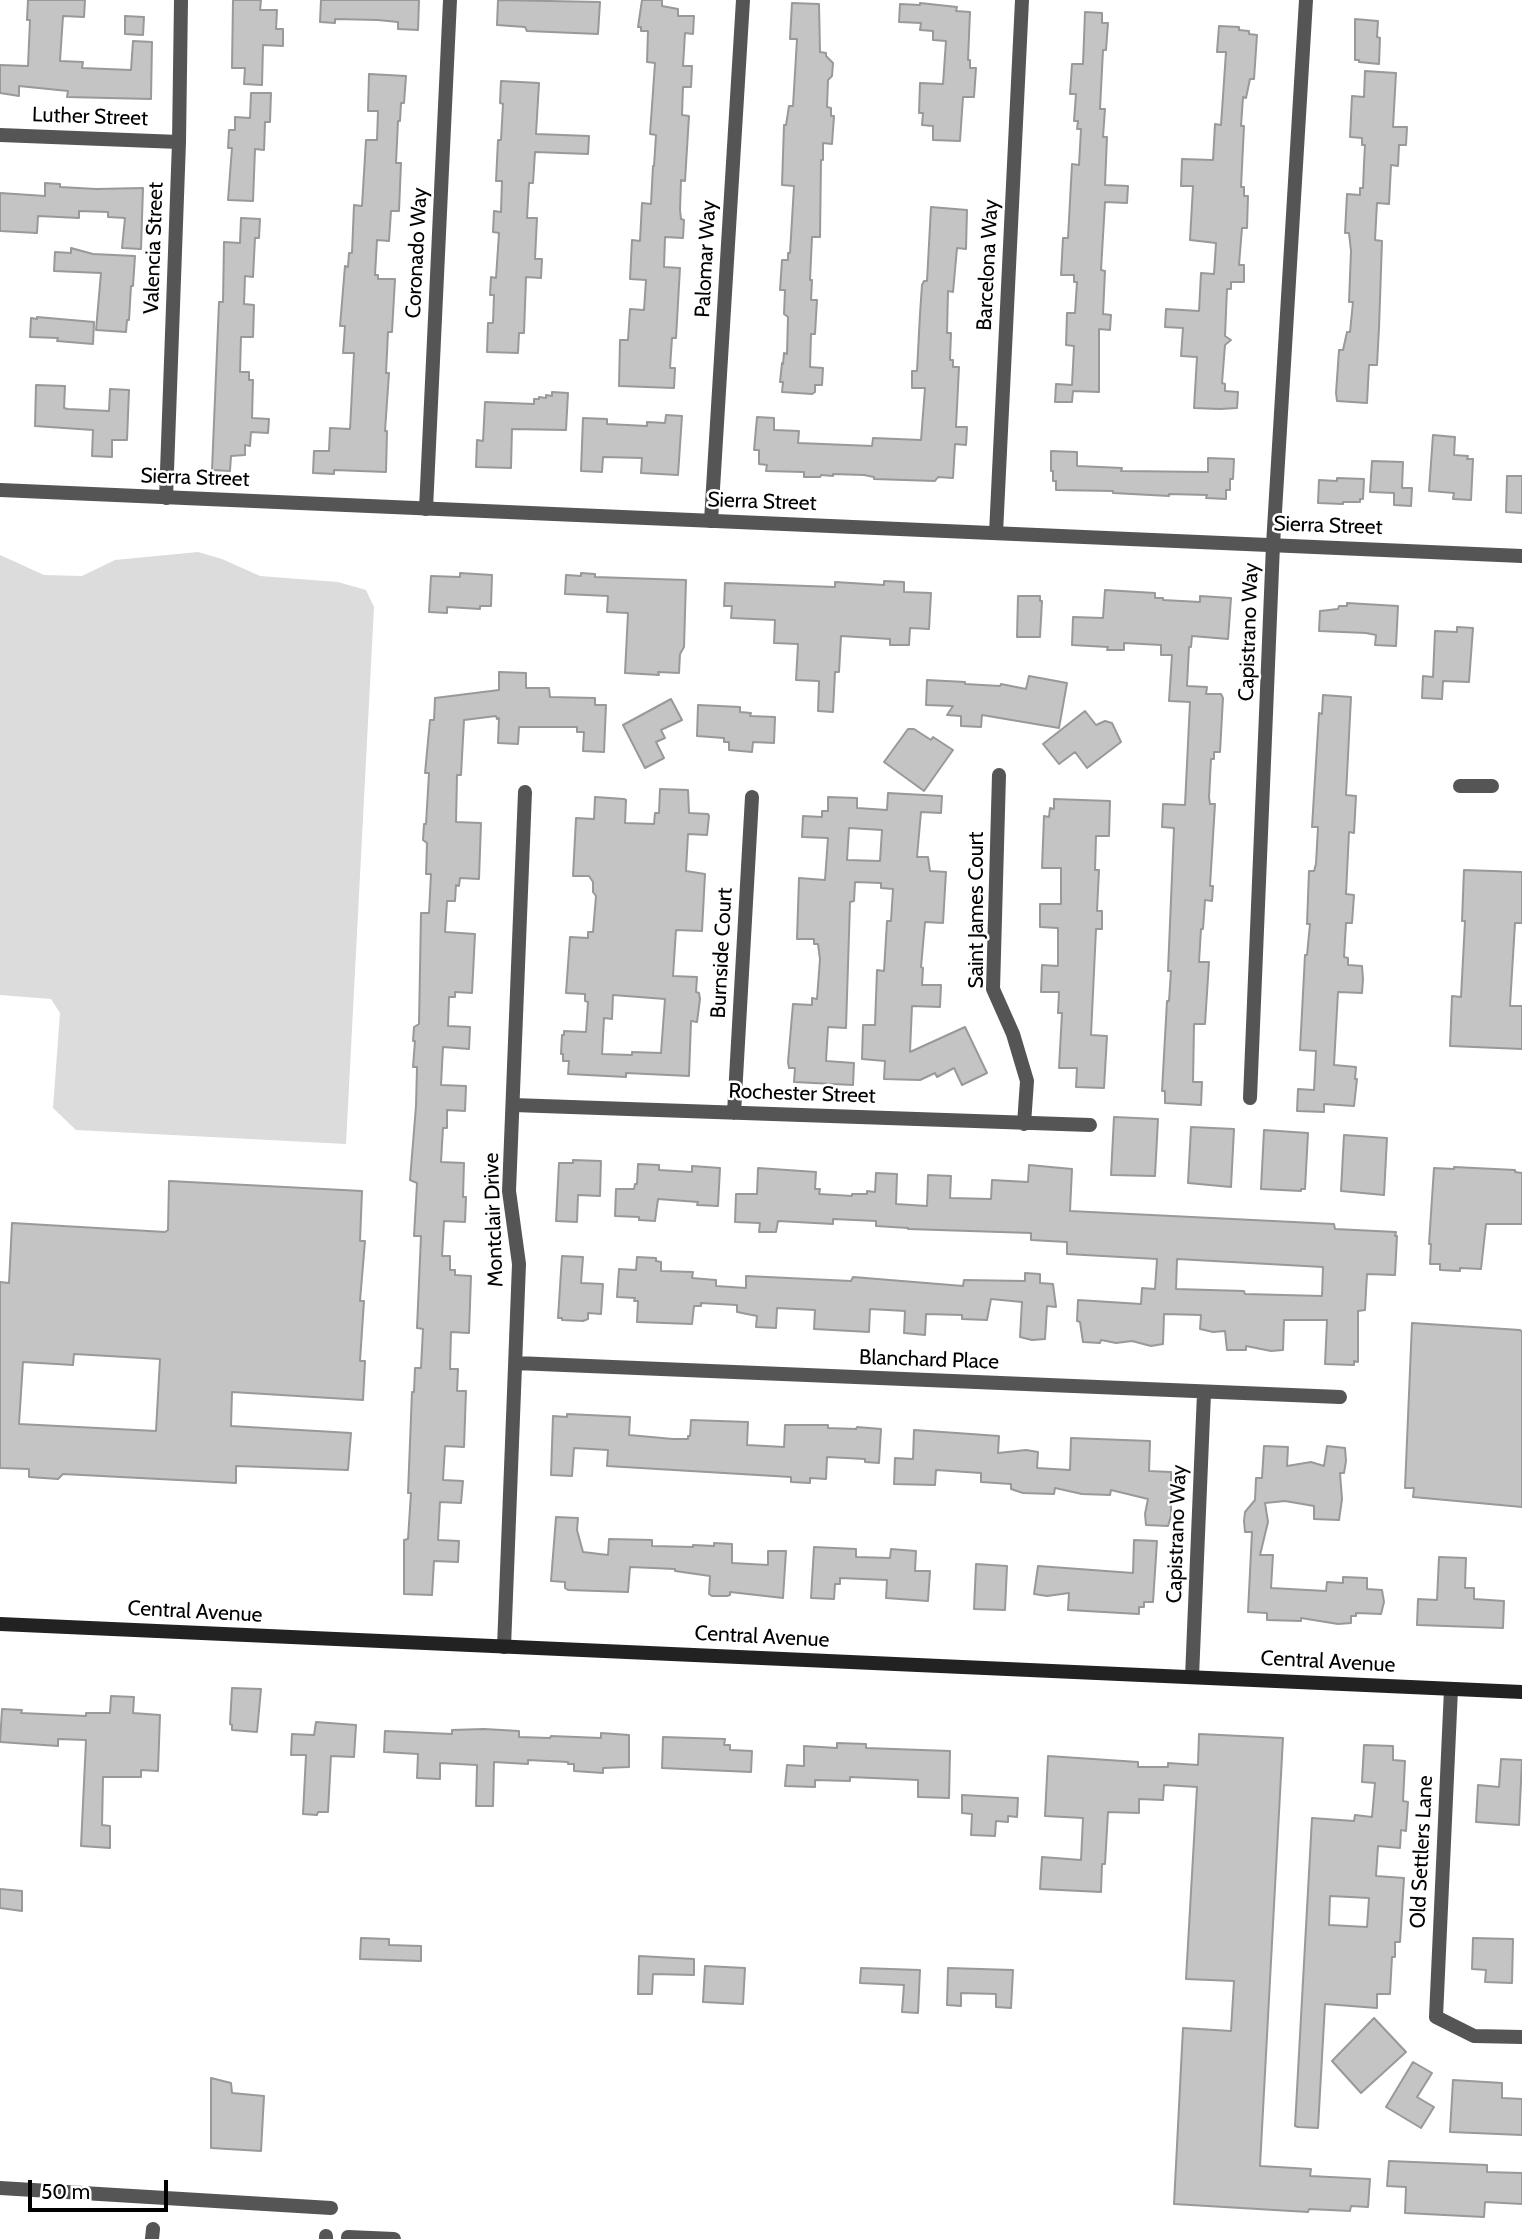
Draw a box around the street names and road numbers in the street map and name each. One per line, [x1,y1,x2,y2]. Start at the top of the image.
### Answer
street label: Luther Street [32,102,148,132]
street label: Valencia Street [139,182,169,314]
street label: Coronado Way [401,187,433,319]
street label: Barcelona Way [972,199,1004,331]
street label: Palomar Way [690,200,722,318]
street label: Sierra Street [140,464,250,492]
street label: Sierra Street [707,488,817,516]
street label: Sierra Street [1273,512,1383,540]
street label: Capistrano Way [1234,562,1264,702]
street label: Saint James Court [964,832,990,988]
street label: Burnside Court [706,887,738,1019]
street label: Rochester Street [728,1079,876,1109]
street label: Montclair Drive [479,1152,509,1288]
street label: Blanchard Place [859,1345,999,1375]
street label: Capistrano Way [1162,1464,1192,1604]
street label: Central Avenue [127,1596,263,1628]
street label: Central Avenue [694,1621,830,1653]
street label: Central Avenue [1260,1646,1396,1678]
street label: Old Settlers Lane [1405,1775,1439,1929]

